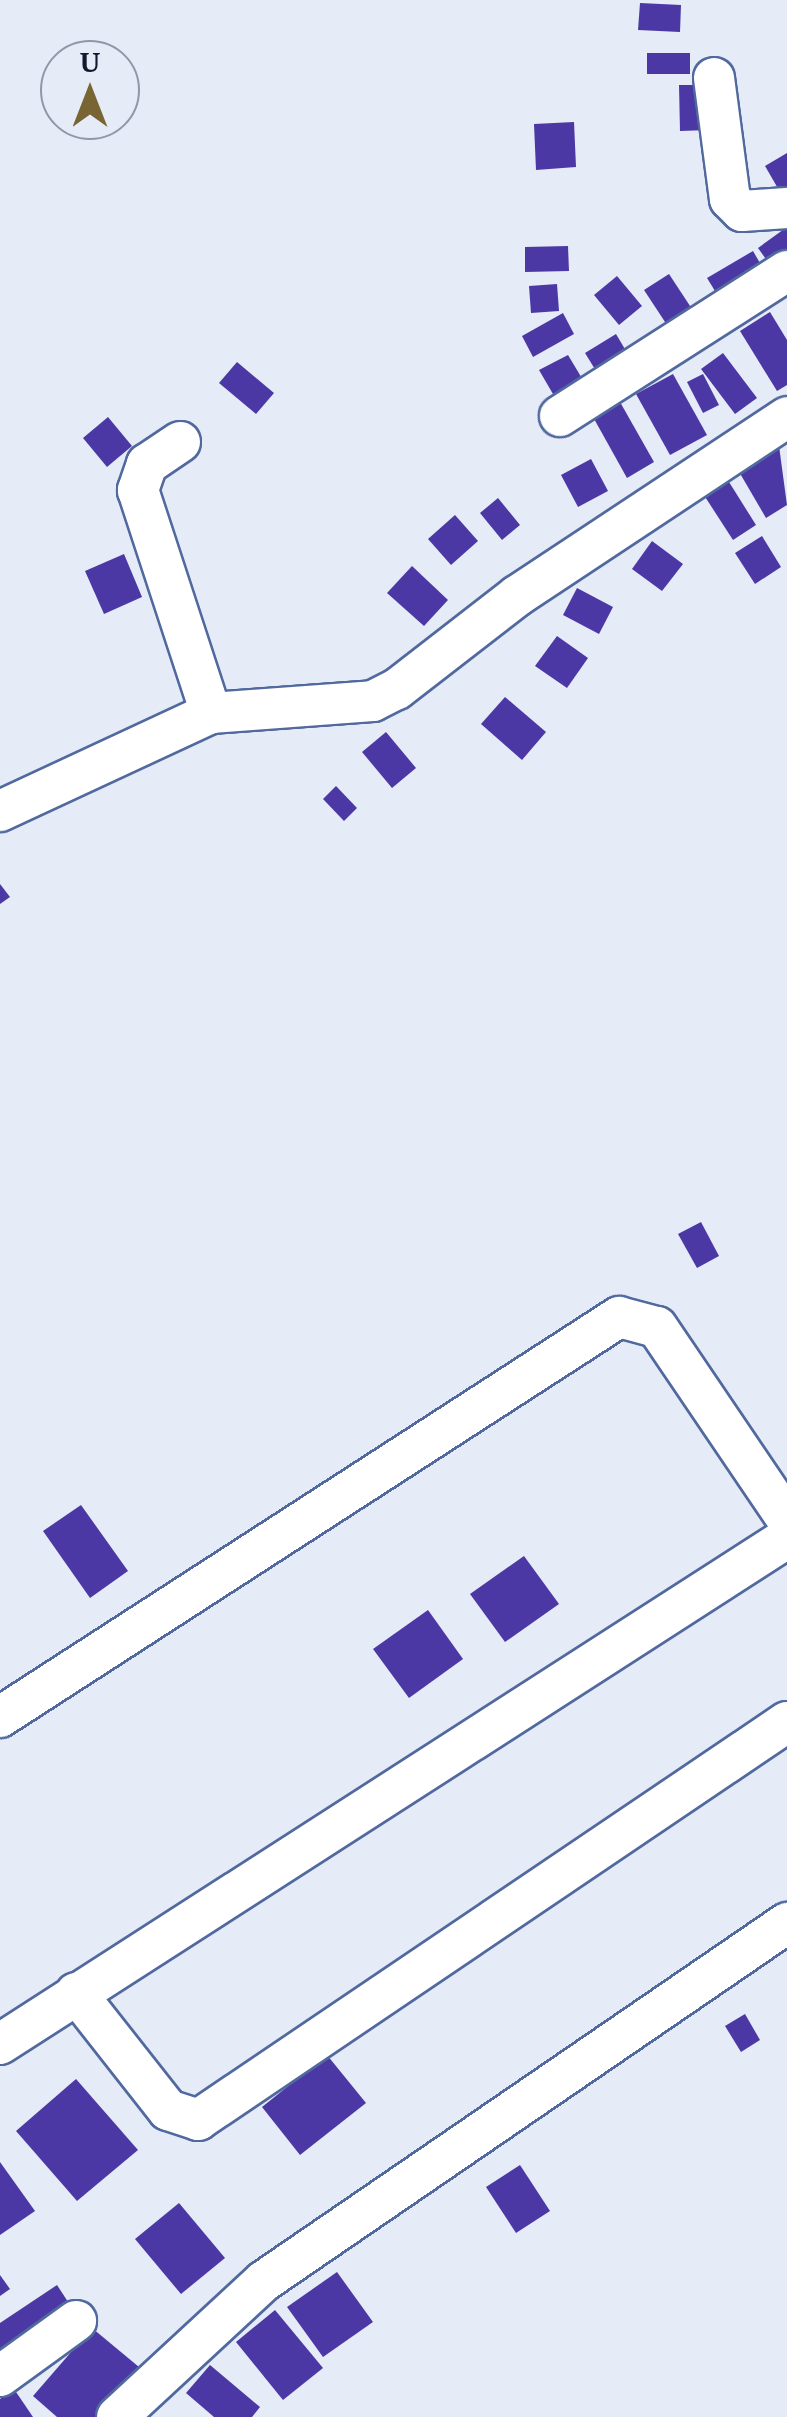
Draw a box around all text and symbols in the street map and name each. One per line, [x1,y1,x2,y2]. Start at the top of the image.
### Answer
north arrow [40,40,140,140]
text: U [80,43,100,80]

